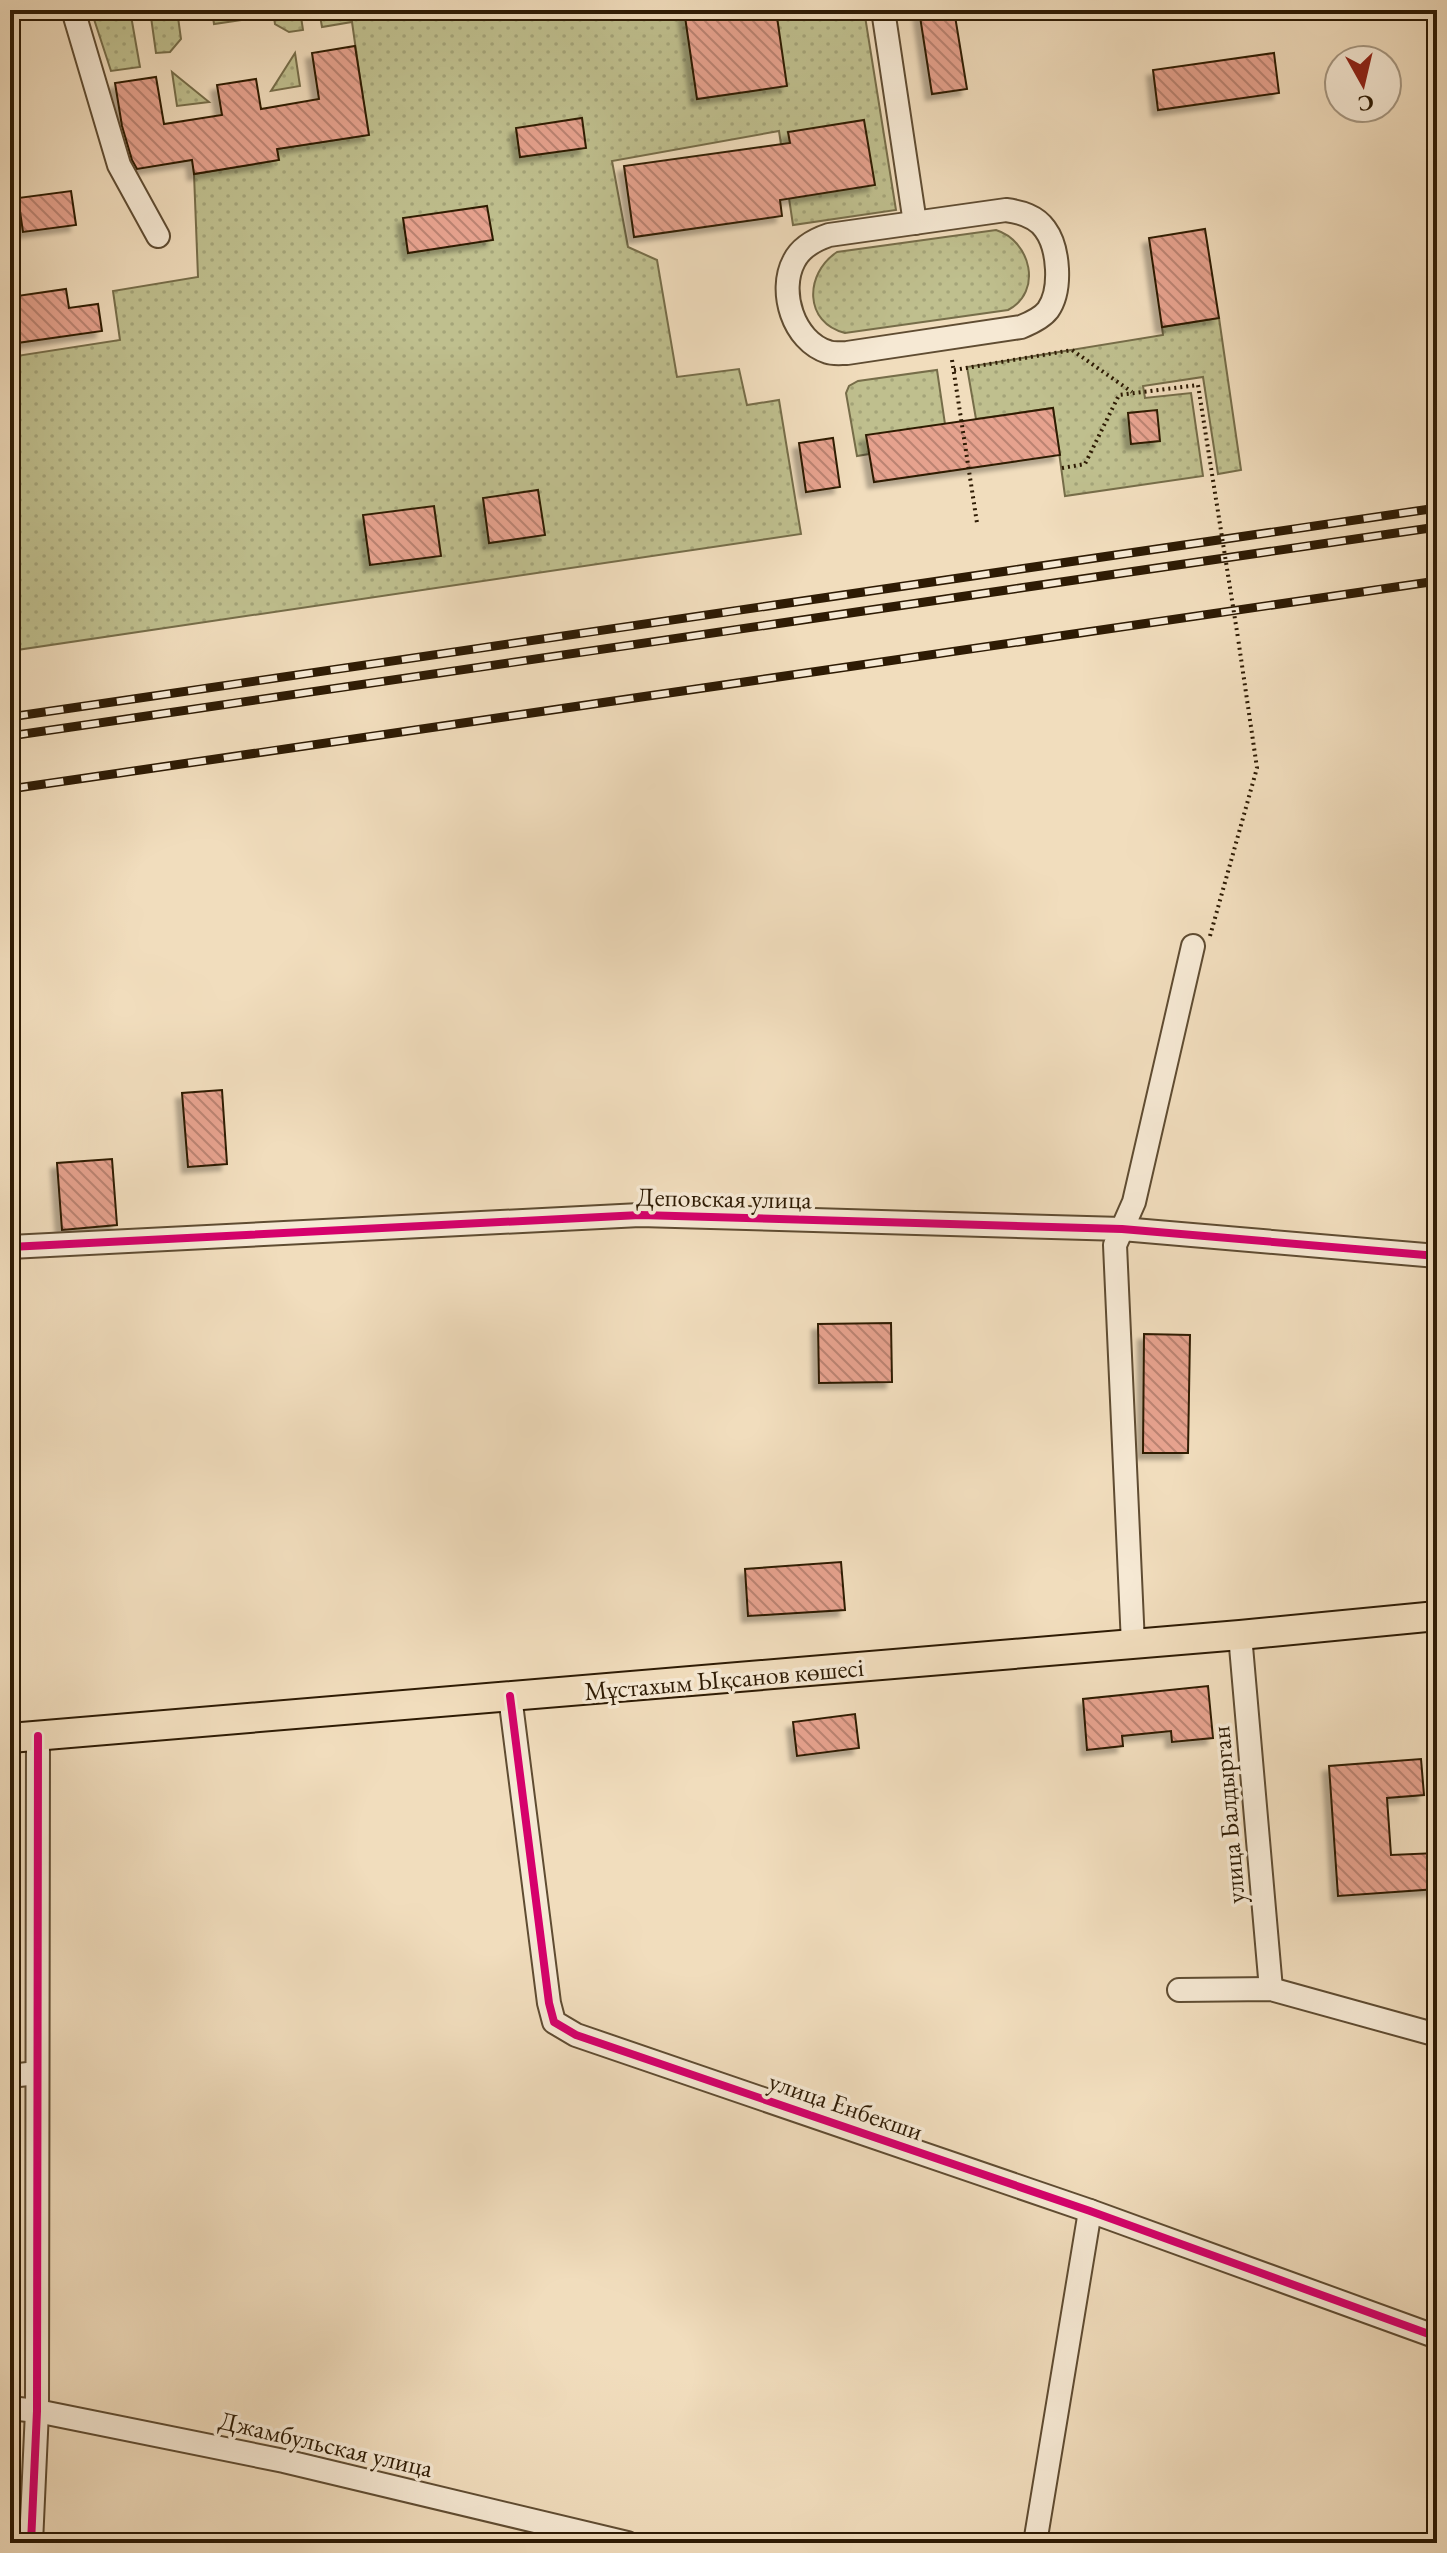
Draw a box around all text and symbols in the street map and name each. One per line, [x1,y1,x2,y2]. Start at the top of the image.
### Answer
north arrow [1323,44,1403,124]
text: С [1356,88,1375,119]
street label: Деповская улица [636,1179,813,1217]
street label: Мұстахым Ықсанов көшесі [583,1650,865,1708]
street label: улица Балдырган [1203,1725,1253,1905]
street label: улица Енбекши [764,2064,928,2148]
street label: Джамбульская улица [216,2403,437,2485]

